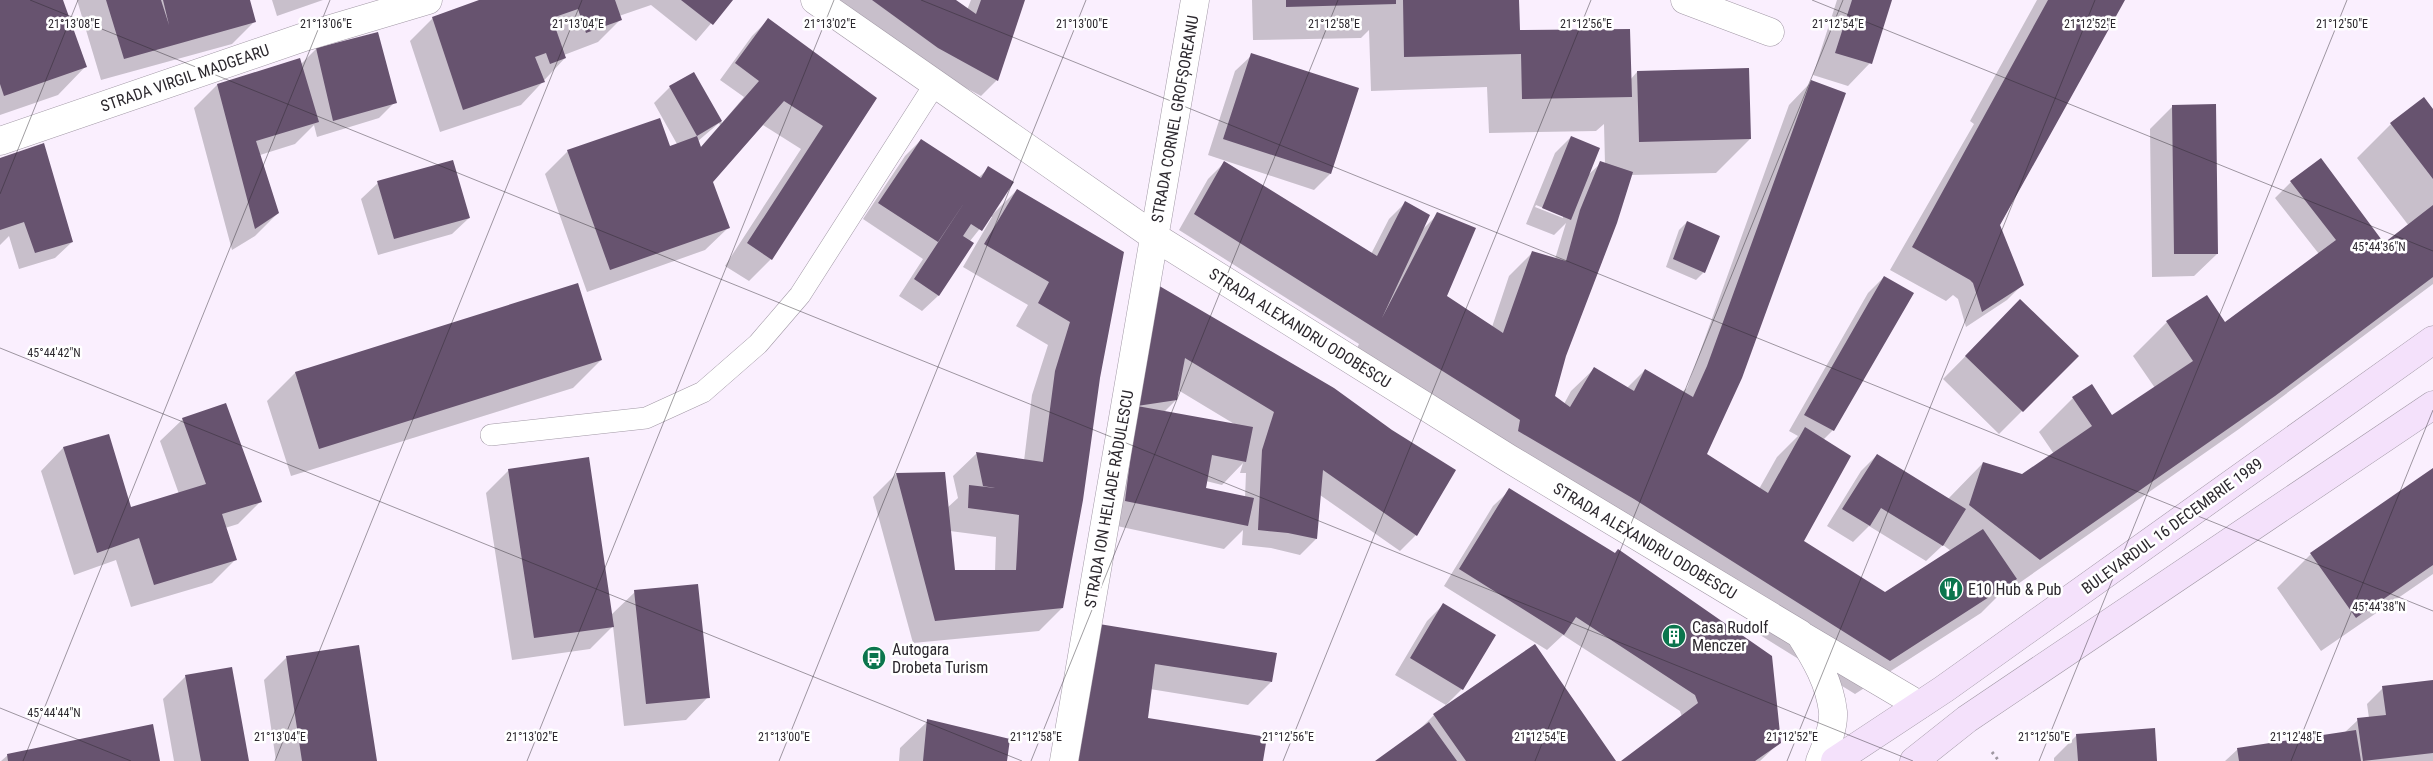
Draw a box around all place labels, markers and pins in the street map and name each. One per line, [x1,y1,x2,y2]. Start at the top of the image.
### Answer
restaurant icon: E10 Hub & Pub [1938,576,1964,602]
place label: E10 Hub & Pub [1968,580,2062,599]
place label: Casa Rudolf Menczer [1692,618,1768,655]
building icon: Casa Rudolf Menczer [1661,623,1687,649]
place label: Autogara Drobeta Turism [892,640,988,677]
bus stop icon: Autogara Drobeta Turism [861,645,887,671]

